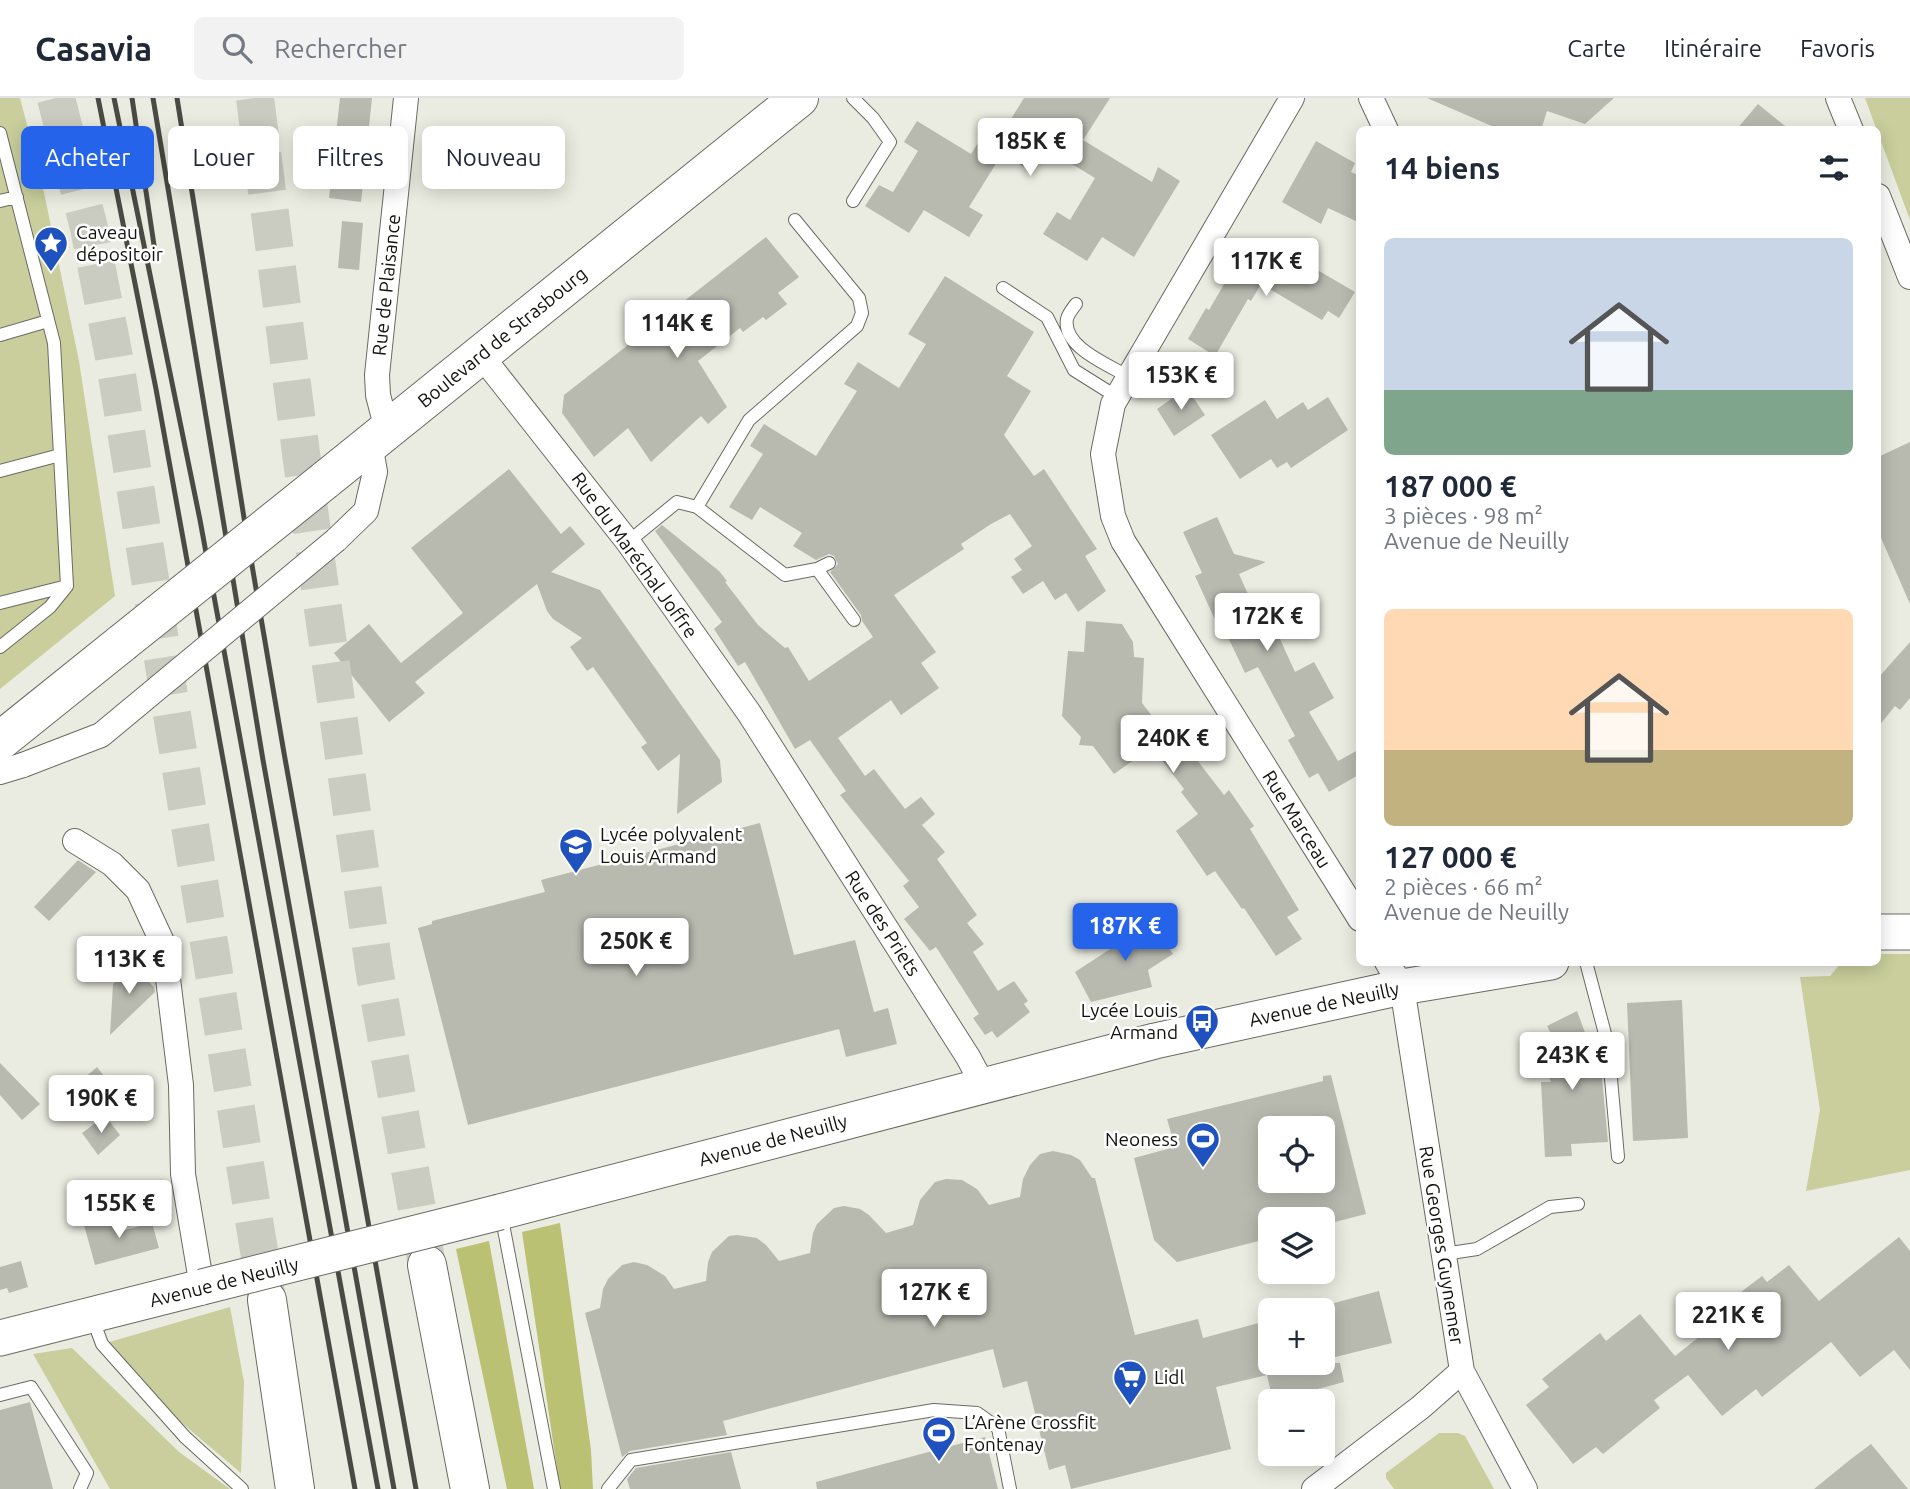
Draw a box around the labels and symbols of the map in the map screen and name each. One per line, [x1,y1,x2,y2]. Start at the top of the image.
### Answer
pin: 185K € [973,118,1087,178]
street label: Rue de Plaisance [368,213,404,357]
place label: Caveau dépositoir [76,221,163,265]
place icon: Caveau dépositoir [32,224,70,273]
pin: 117K € [1209,238,1323,298]
street label: Boulevard de Strasbourg [413,262,591,412]
pin: 114K € [620,300,734,360]
pin: 153K € [1124,352,1238,412]
street label: Rue du Maréchal Joffre [568,468,702,642]
pin: 172K € [1210,594,1324,653]
pin: 240K € [1116,716,1230,775]
street label: Rue Marceau [1258,766,1336,872]
place label: Lycée polyvalent Louis Armand [600,823,743,867]
school or university icon: Lycée polyvalent Louis Armand [557,826,595,875]
street label: Rue des Priets [841,866,925,980]
pin: 187K € [1068,904,1182,963]
pin: 250K € [579,918,693,978]
pin: 113K € [72,936,186,996]
street label: Avenue de Neuilly [1247,977,1401,1031]
place label: Lycée Louis Armand [1081,999,1178,1043]
bus stop icon: Lycée Louis Armand [1183,1002,1221,1051]
pin: 243K € [1515,1032,1629,1092]
pin: 190K € [44,1076,158,1135]
street label: Avenue de Neuilly [696,1110,850,1170]
sports icon: Neoness [1184,1120,1222,1169]
place label: Neoness [1105,1128,1178,1150]
street label: Rue Georges Guynemer [1415,1144,1469,1346]
pin: 155K € [62,1180,176,1240]
street label: Avenue de Neuilly [147,1253,301,1311]
pin: 127K € [877,1270,991,1329]
pin: 221K € [1671,1292,1785,1352]
supermarket icon: Lidl [1111,1358,1149,1407]
place label: Lidl [1154,1366,1184,1388]
place label: L’Arène Crossfit Fontenay [964,1411,1097,1455]
sports icon: L’Arène Crossfit Fontenay [920,1414,958,1463]

